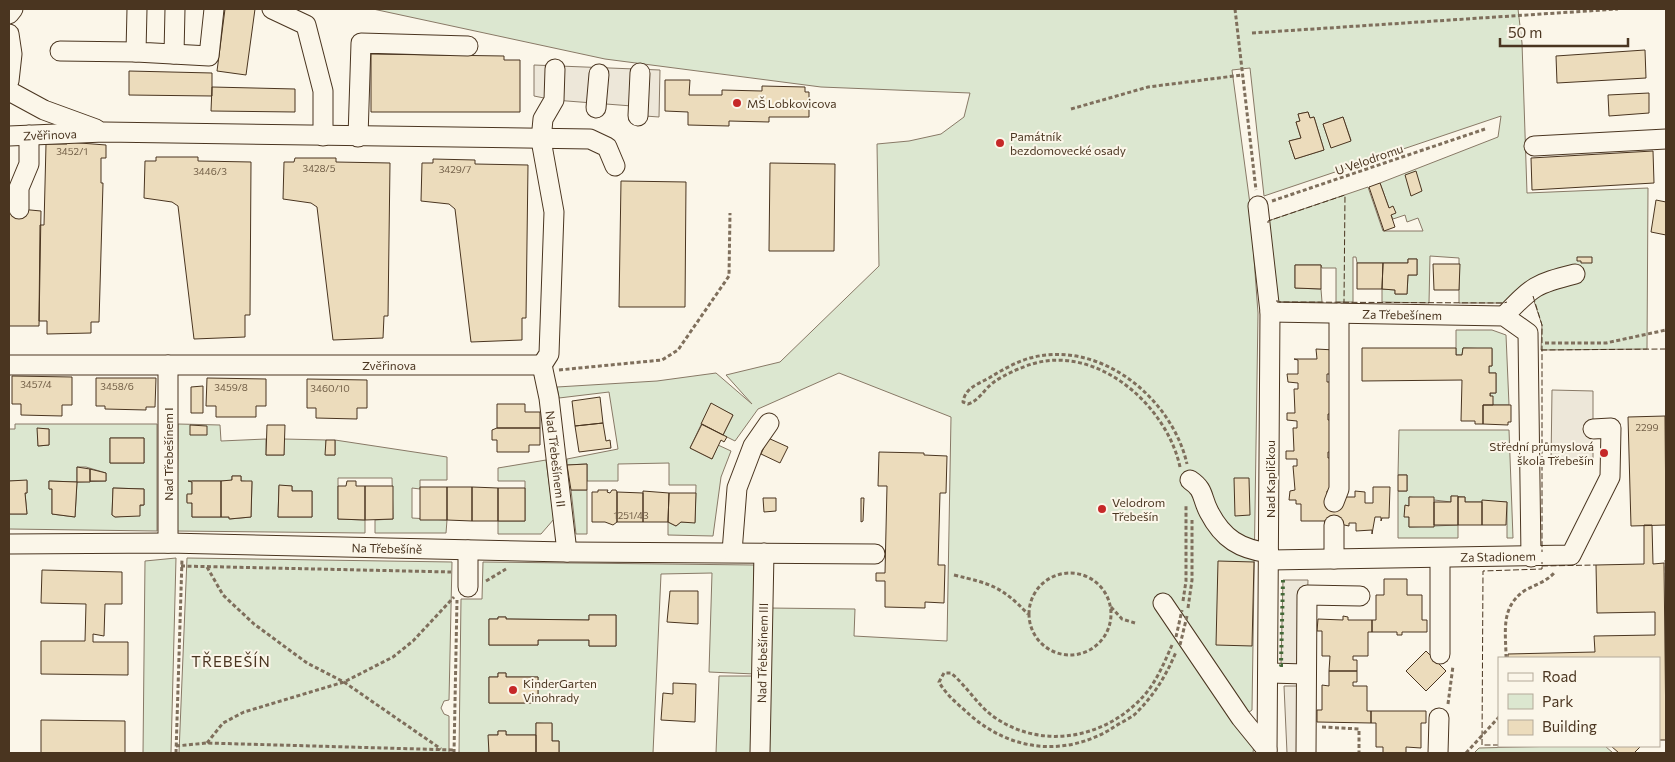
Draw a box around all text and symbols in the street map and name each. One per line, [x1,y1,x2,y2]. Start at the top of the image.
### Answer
scale bar [1500,15,1628,47]
text: 50 m [1508,23,1542,41]
place label: MŠ Lobkovicova [747,96,837,110]
marker: MŠ Lobkovicova [731,97,743,109]
street label: Zvěřinova [23,126,77,142]
place label: Památník bezdomovecké osady [1010,129,1126,157]
marker: Památník bezdomovecké osady [994,137,1006,149]
street label: U Velodromu [1333,141,1405,177]
house number: 3452/1 [56,145,88,157]
house number: 3428/5 [302,162,336,174]
house number: 3429/7 [439,163,471,175]
house number: 3446/3 [193,165,227,177]
street label: Za Třebešínem [1362,307,1442,322]
street label: Zvěřinova [362,358,416,372]
house number: 3457/4 [20,378,52,390]
house number: 3458/6 [100,380,134,392]
house number: 3459/8 [214,381,248,393]
house number: 3460/10 [310,382,350,394]
street label: Nad Třebešínem I [161,407,175,501]
street label: Nad Třebešínem II [544,410,569,508]
house number: 2299 [1635,421,1659,433]
place label: Střední průmyslová škola Třebešín [1489,439,1594,467]
street label: Nad Kapličkou [1263,440,1277,518]
marker: Střední průmyslová škola Třebešín [1598,447,1610,459]
place label: Velodrom Třebešín [1112,495,1165,523]
marker: Velodrom Třebešín [1096,503,1108,515]
house number: 1251/43 [613,509,649,521]
street label: Na Třebešíně [352,540,422,556]
street label: Za Stadionem [1460,549,1536,564]
street label: Nad Třebešínem III [754,603,770,703]
district label: TŘEBEŠÍN [191,651,271,670]
legend [1498,657,1660,747]
text: Road [1542,667,1577,685]
place label: KinderGarten Vinohrady [523,676,597,704]
marker: KinderGarten Vinohrady [507,684,519,696]
text: Park [1542,692,1573,710]
text: Building [1542,717,1597,735]

